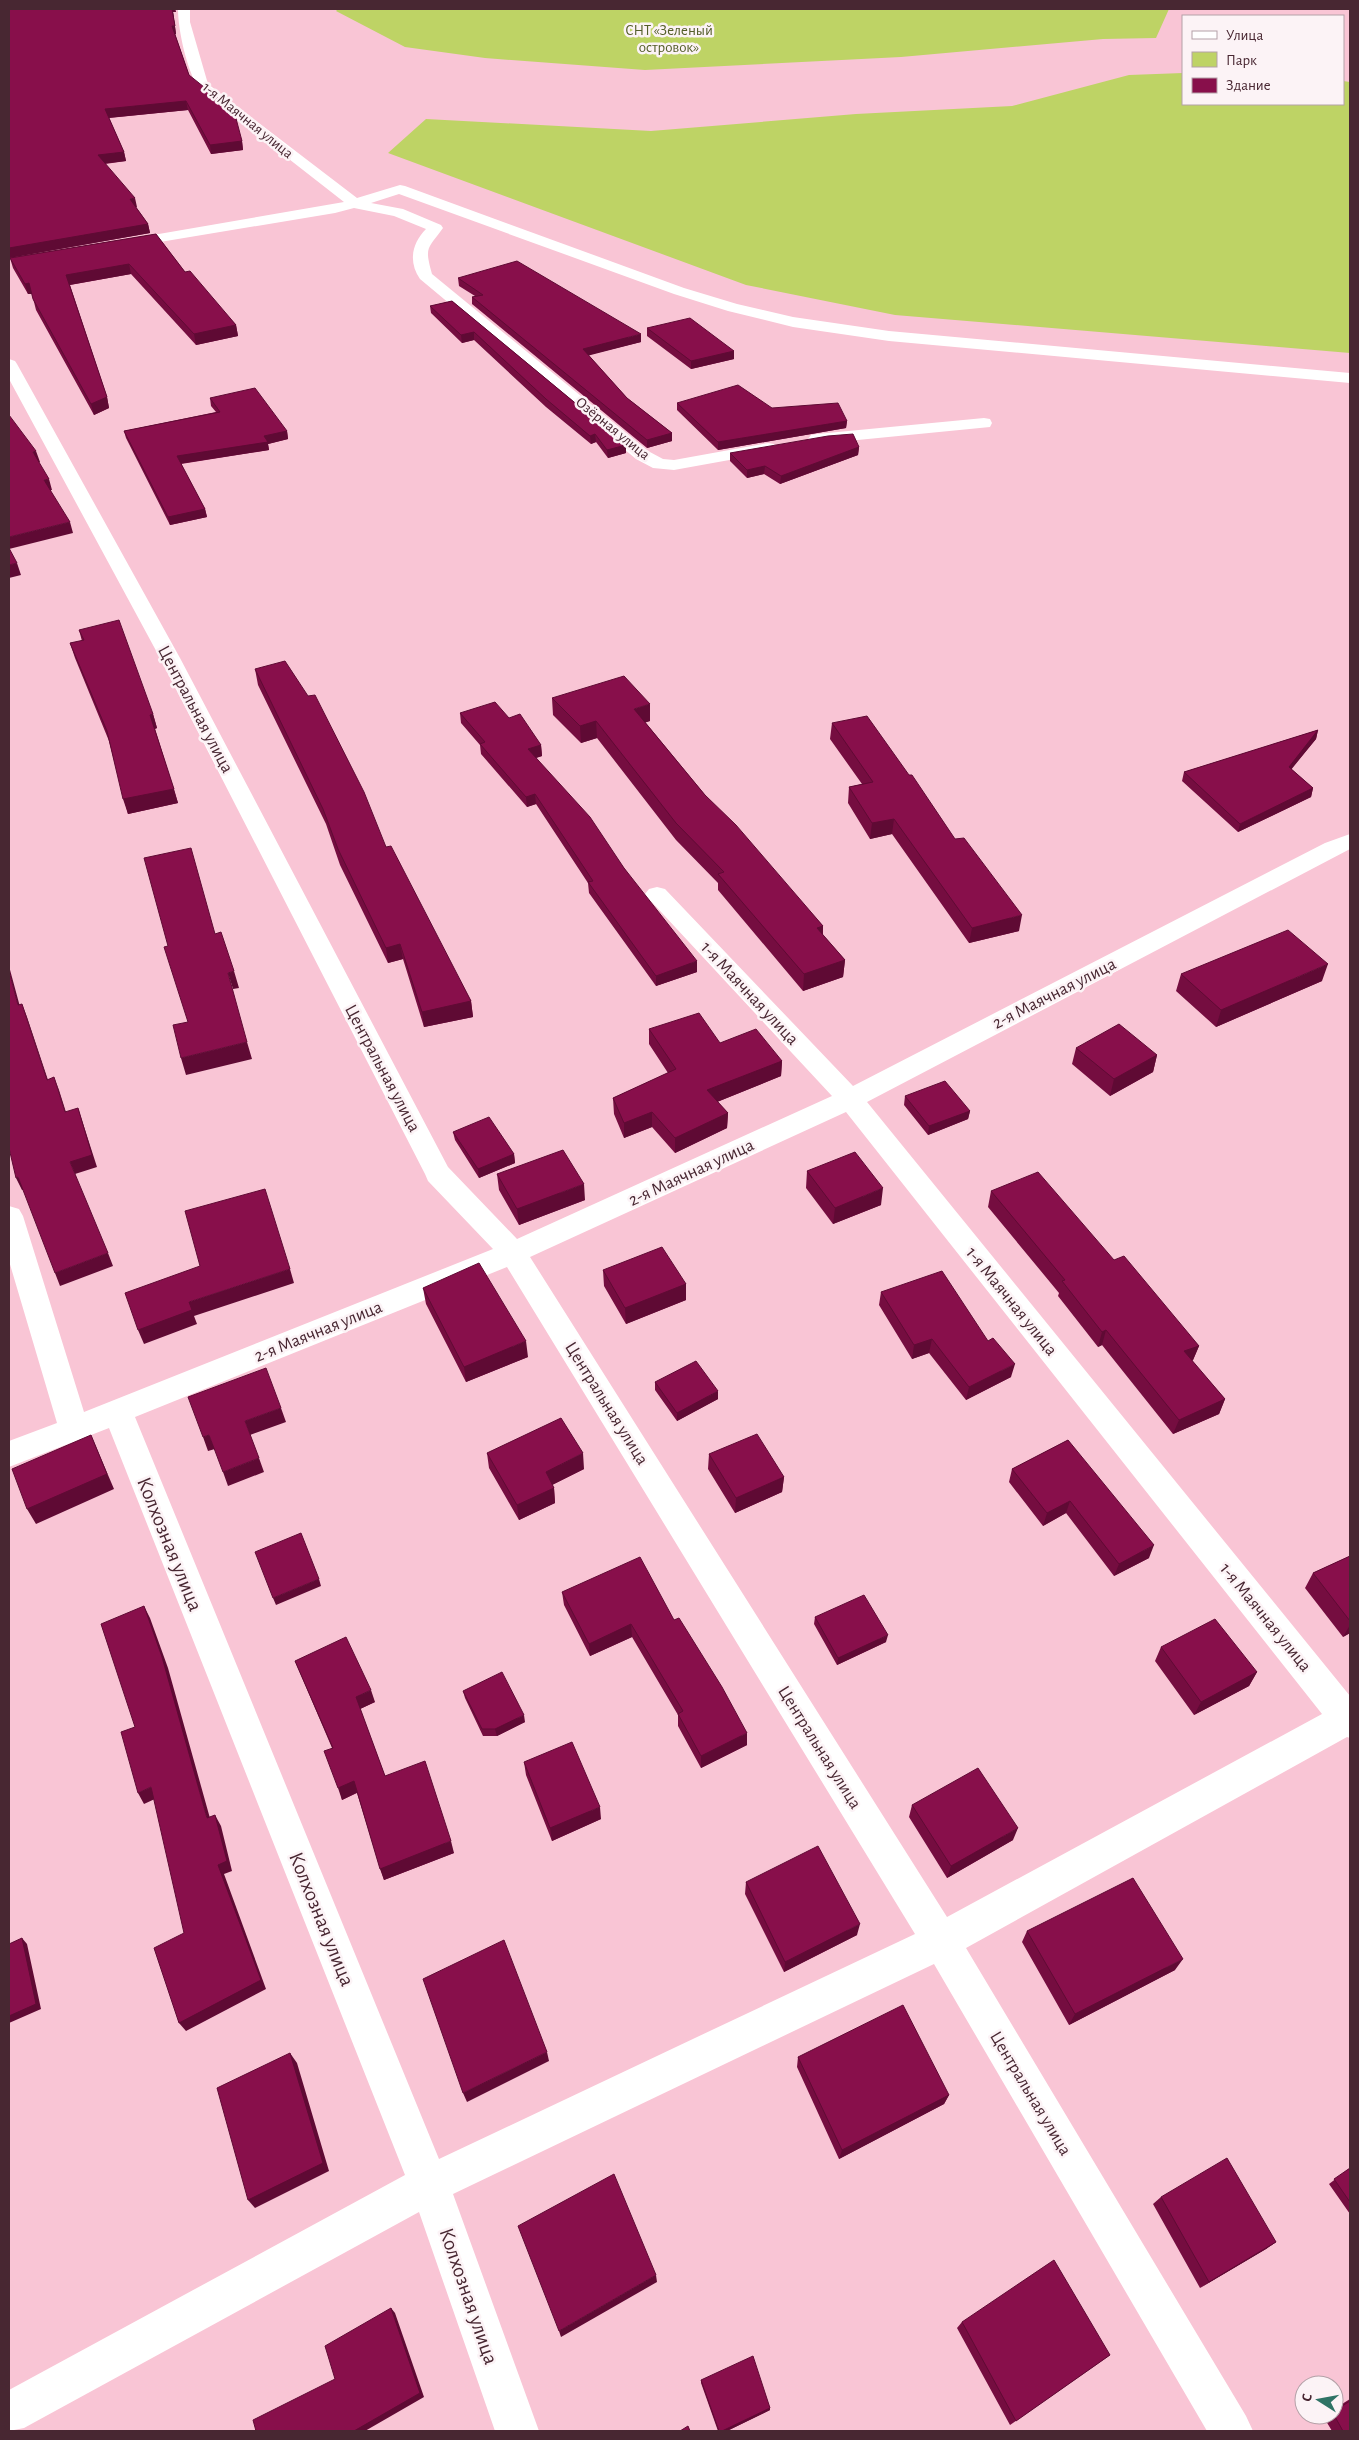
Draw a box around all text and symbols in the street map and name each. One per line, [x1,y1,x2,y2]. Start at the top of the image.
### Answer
legend [1182,15,1344,105]
park label: СНТ «Зеленый островок» [625,23,713,55]
text: Улица [1226,28,1263,43]
text: Парк [1226,53,1257,68]
text: Здание [1226,78,1271,93]
street label: 1-я Маячная улица [200,79,296,161]
street label: Озёрная улица [573,394,653,463]
street label: Центральная улица [154,643,236,776]
street label: 1-я Маячная улица [697,939,802,1049]
street label: 2-я Маячная улица [990,955,1119,1033]
street label: Центральная улица [341,1002,423,1135]
street label: 2-я Маячная улица [626,1136,757,1210]
street label: 1-я Маячная улица [962,1244,1060,1359]
street label: 2-я Маячная улица [252,1298,385,1366]
street label: Центральная улица [561,1339,651,1468]
street label: Колхозная улица [133,1474,206,1615]
street label: 1-я Маячная улица [1216,1560,1314,1675]
street label: Центральная улица [774,1683,864,1812]
street label: Колхозная улица [285,1849,358,1990]
street label: Центральная улица [986,2028,1074,2159]
street label: Колхозная улица [435,2225,502,2367]
north arrow [1294,2375,1344,2425]
text: С [1300,2392,1315,2403]

